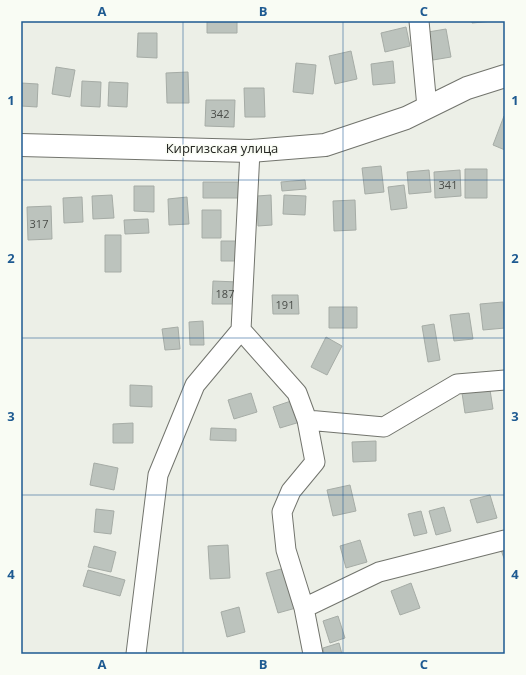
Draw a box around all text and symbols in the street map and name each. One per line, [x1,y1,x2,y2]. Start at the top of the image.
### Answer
text: A [98,2,107,20]
text: B [259,2,268,20]
text: C [420,2,428,20]
text: 1 [7,91,15,109]
text: 1 [511,91,519,109]
house number: 342 [211,106,229,121]
street label: Киргизская улица [166,139,278,157]
house number: 341 [439,177,457,192]
house number: 317 [30,216,48,231]
text: 2 [7,249,15,267]
text: 2 [511,249,519,267]
house number: 187 [216,286,234,301]
house number: 191 [276,297,294,312]
text: 3 [7,407,15,425]
text: 3 [511,407,519,425]
text: 4 [7,565,15,583]
text: 4 [511,565,519,583]
text: A [98,655,107,673]
text: B [259,655,268,673]
text: C [420,655,428,673]

